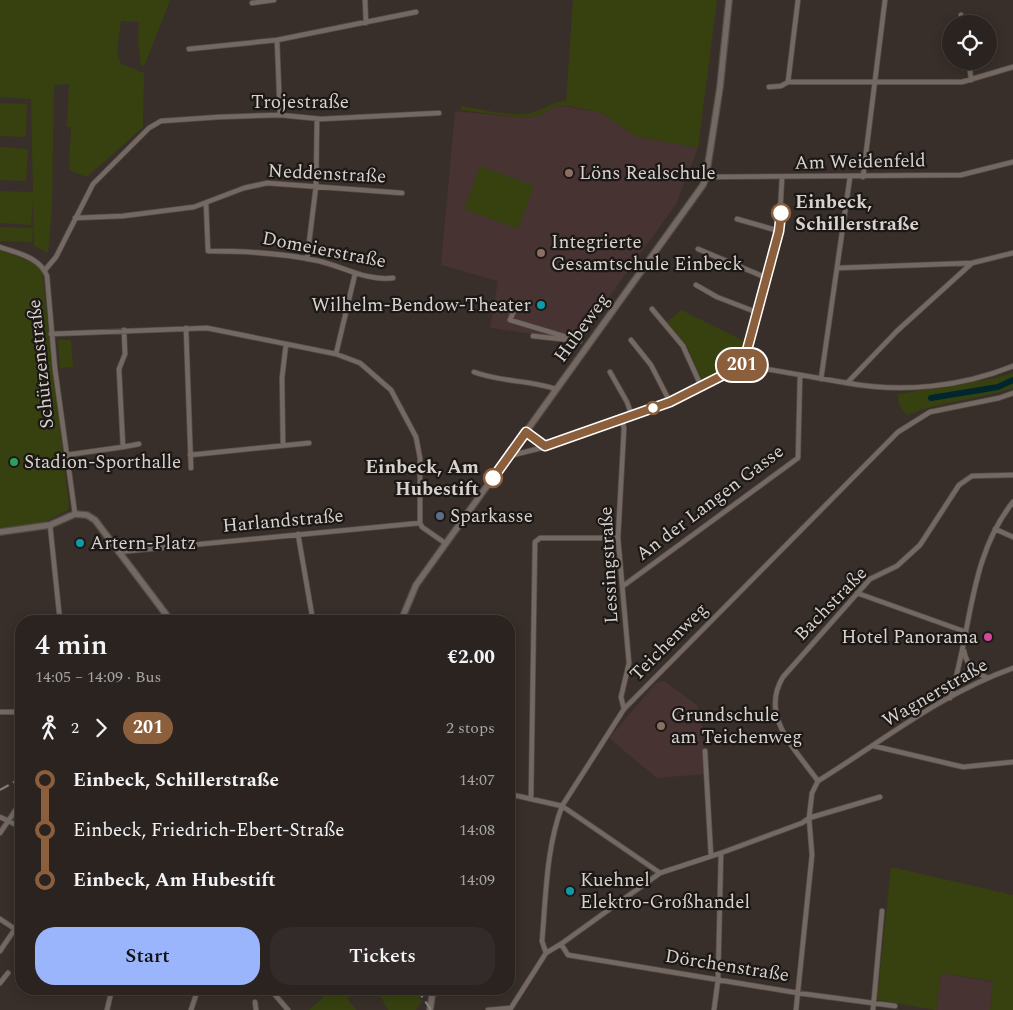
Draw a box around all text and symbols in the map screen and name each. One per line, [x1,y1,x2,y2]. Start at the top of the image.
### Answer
map controls [942,15,997,70]
button: locate [942,15,997,70]
street label: Trojestraße [251,88,349,117]
street label: Am Weidenfeld [794,146,926,178]
street label: Neddenstraße [267,156,387,192]
place label: Löns Realschule [579,159,716,188]
marker: Löns Realschule [563,167,575,179]
place label: Einbeck, Schillerstraße [795,188,919,239]
marker: Einbeck, Schillerstraße [771,203,791,223]
street label: Domeierstraße [259,224,389,276]
place label: Integrierte Gesamtschule Einbeck [551,228,743,279]
marker: Integrierte Gesamtschule Einbeck [535,247,547,259]
street label: Hubeweg [547,287,617,369]
place label: Wilhelm-Bendow-Theater [311,291,531,320]
street label: Schützenstraße [20,298,62,430]
marker: Wilhelm-Bendow-Theater [535,299,547,311]
line badge: 201 [713,349,771,381]
text: 201 [727,351,757,378]
unlabelled marker [646,401,660,415]
street label: An der Langen Gasse [630,438,790,568]
place label: Stadion-Sporthalle [24,448,181,477]
place label: Einbeck, Am Hubestift [365,453,479,504]
marker: Stadion-Sporthalle [8,456,20,468]
marker: Einbeck, Am Hubestift [483,468,503,488]
street label: Harlandstraße [221,501,345,541]
place label: Sparkasse [450,502,533,531]
street label: Lessingstraße [591,506,627,624]
marker: Sparkasse [434,510,446,522]
place label: Artern-Platz [90,529,196,558]
marker: Artern-Platz [74,537,86,549]
street label: Bachstraße [788,560,874,648]
street label: Teichenweg [623,596,715,688]
place label: Hotel Panorama [841,623,979,652]
text: 4 min [35,624,108,667]
marker: Hotel Panorama [982,631,994,643]
text: €2.00 [447,643,495,672]
street label: Wagnerstraße [877,651,993,735]
text: 14:05 – 14:09 · Bus [35,665,161,689]
place label: Grundschule am Teichenweg [671,701,802,752]
icon: walk [35,714,63,742]
icon: forward [87,714,115,742]
text: 201 [133,714,163,741]
text: 2 [71,716,79,740]
text: 2 stops [446,716,495,740]
marker: Grundschule am Teichenweg [655,720,667,732]
text: Einbeck, Schillerstraße [73,766,279,795]
text: 14:07 [459,768,495,792]
text: Einbeck, Friedrich-Ebert-Straße [73,816,344,845]
text: 14:08 [459,818,495,842]
text: Einbeck, Am Hubestift [73,866,276,895]
place label: Kuehnel Elektro-Großhandel [580,866,750,917]
text: 14:09 [459,868,495,892]
marker: Kuehnel Elektro-Großhandel [564,885,576,897]
button: Start [35,927,260,985]
button: Tickets [270,927,495,985]
street label: Dörchenstraße [663,942,791,990]

